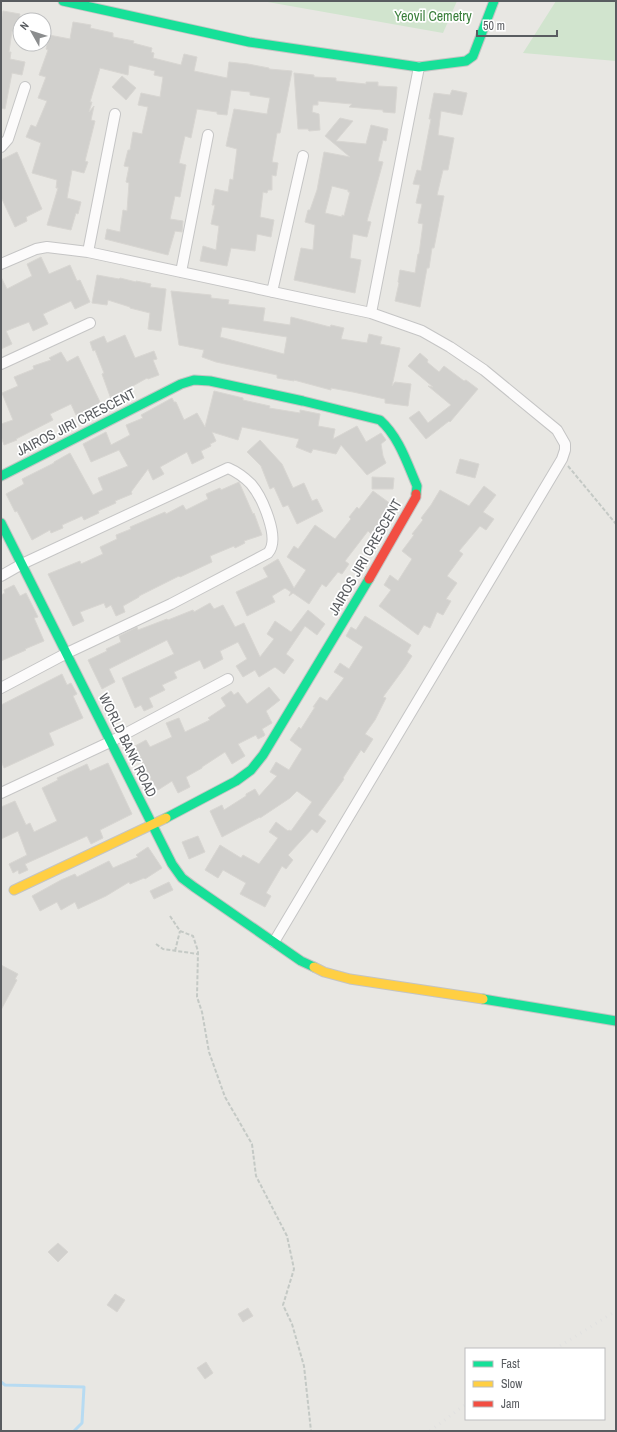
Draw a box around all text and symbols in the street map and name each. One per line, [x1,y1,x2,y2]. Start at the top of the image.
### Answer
park label: Yeovil Cemetry [394,7,472,25]
north arrow [12,12,52,52]
scale bar [477,12,557,38]
text: 50 m [483,18,505,34]
text: N [17,19,32,33]
street label: JAIROS JIRI CRESCENT [13,384,139,460]
street label: JAIROS JIRI CRESCENT [324,496,406,618]
street label: WORLD BANK ROAD [95,690,161,800]
legend [465,1348,605,1420]
text: Fast [501,1356,520,1372]
text: Slow [501,1376,523,1392]
text: Jam [501,1396,520,1412]

